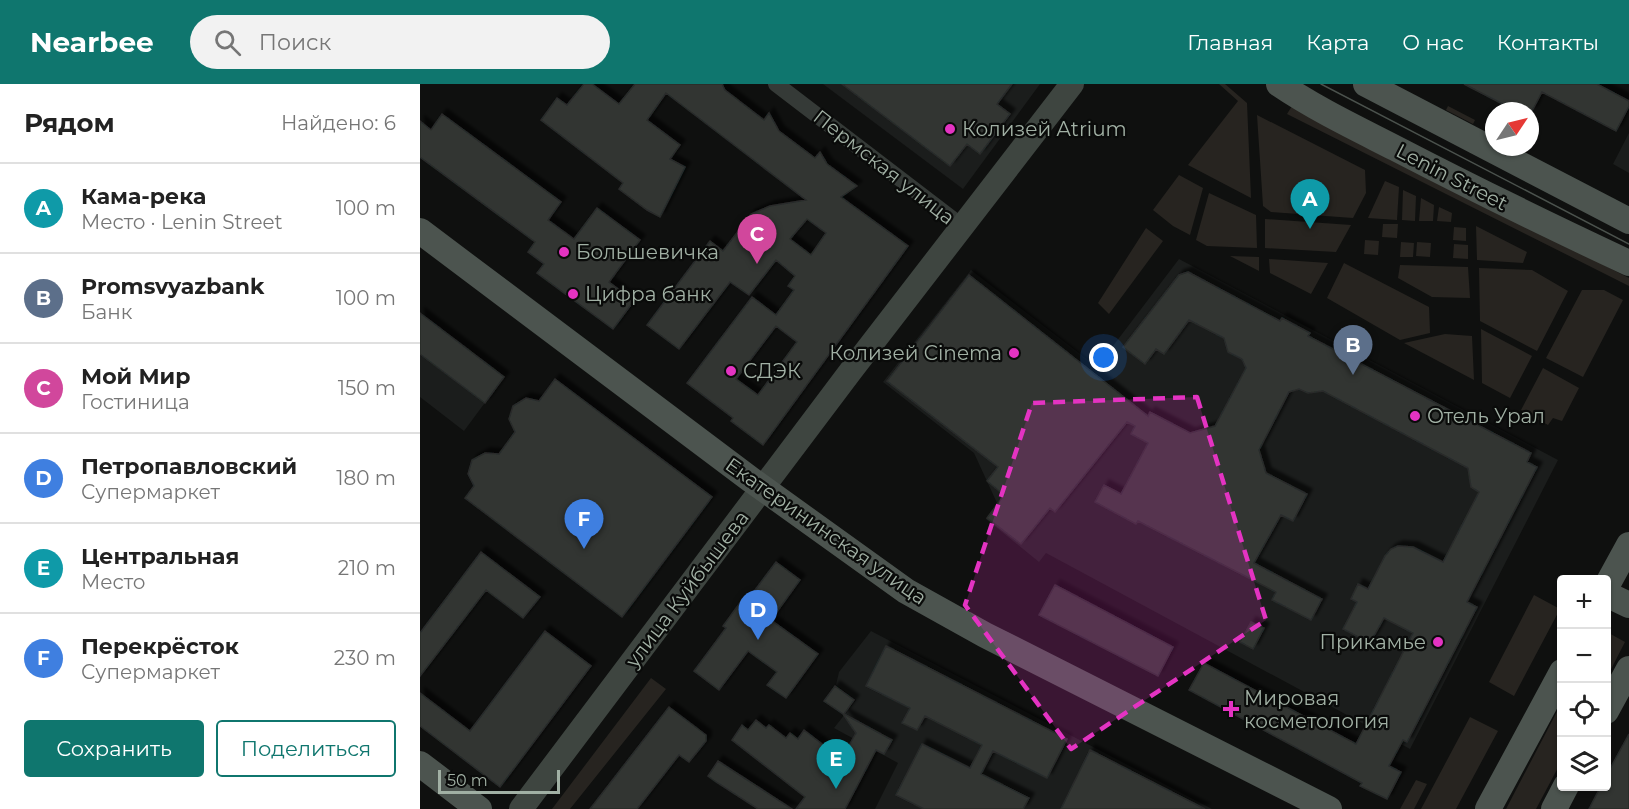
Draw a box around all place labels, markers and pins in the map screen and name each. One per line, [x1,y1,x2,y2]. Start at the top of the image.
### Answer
place label: Колизей Atrium [962,117,1127,141]
marker: Колизей Atrium [943,122,957,136]
pin: A [1290,180,1330,229]
pin: C [738,214,776,264]
place label: Большевичка [576,240,719,264]
marker: Большевичка [557,245,571,259]
place label: Цифра банк [585,282,712,306]
marker: Цифра банк [566,287,580,301]
pin: B [1334,326,1372,375]
place label: Колизей Cinema [829,341,1002,365]
marker: Колизей Cinema [1007,346,1021,360]
place label: СДЭК [743,359,801,383]
marker: СДЭК [724,364,738,378]
place label: Отель Урал [1427,404,1545,428]
marker: Отель Урал [1408,409,1422,423]
pin: F [564,500,604,549]
pin: D [738,590,778,640]
place label: Прикамье [1320,630,1426,654]
marker: Прикамье [1431,635,1445,649]
place label: Мировая косметология [1244,686,1389,733]
marker: Мировая косметология [1222,700,1240,718]
pin: E [816,740,856,789]

